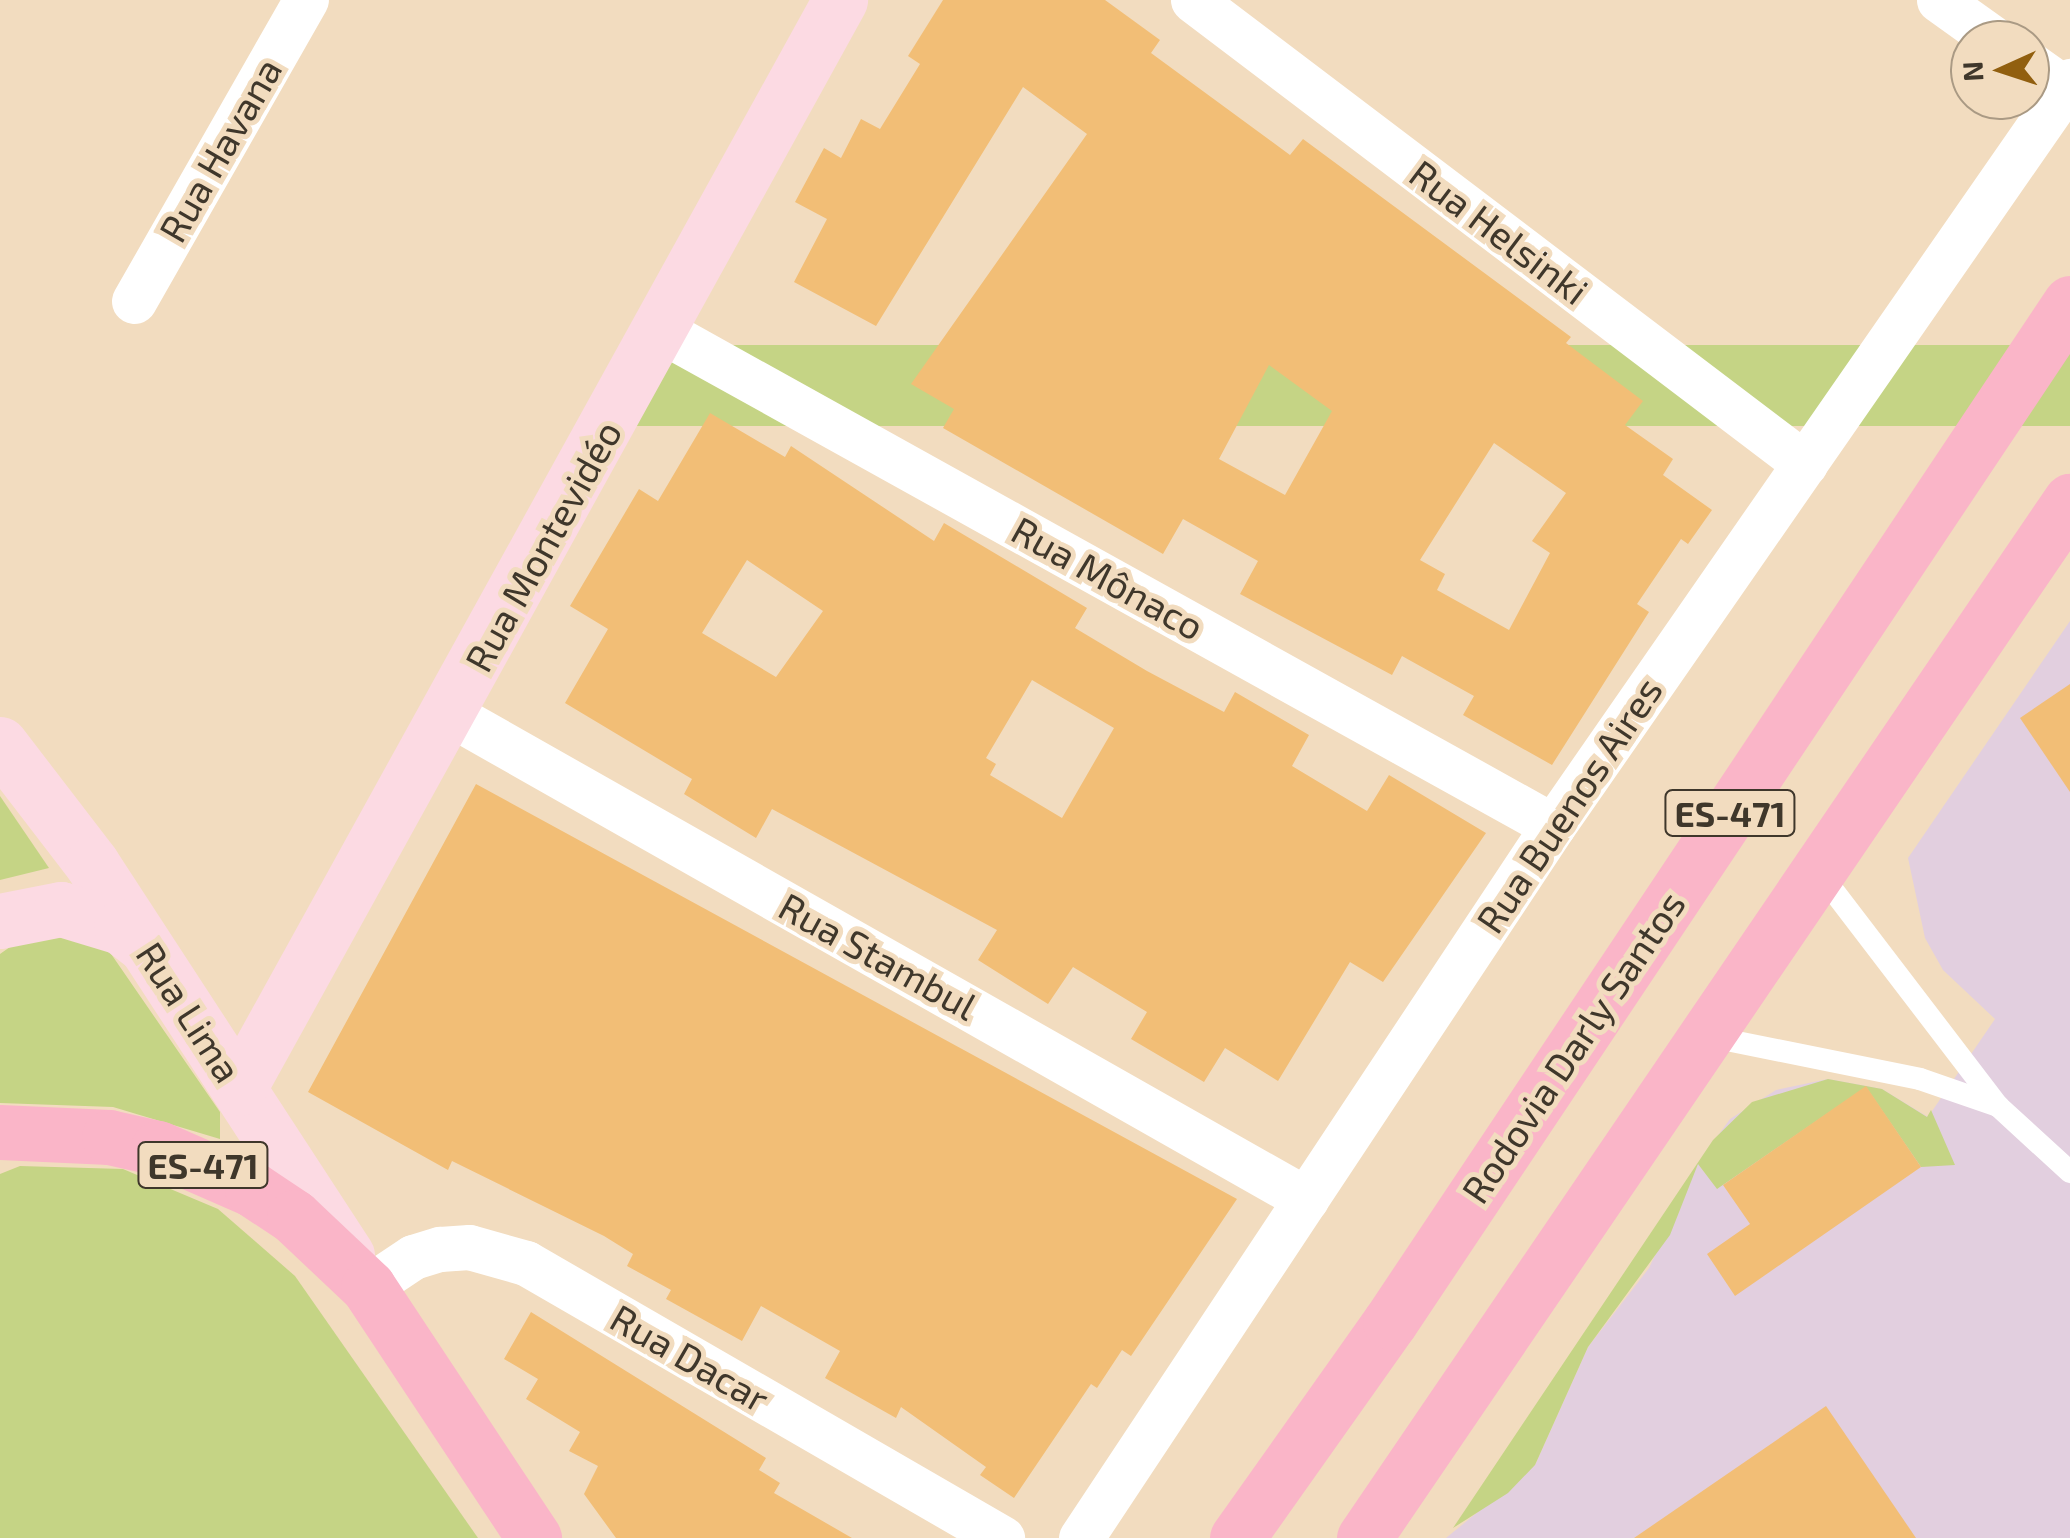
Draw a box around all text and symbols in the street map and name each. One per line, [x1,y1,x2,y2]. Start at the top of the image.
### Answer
north arrow [1950,20,2050,120]
street label: Rua Havana [149,50,291,250]
text: N [1955,60,1990,82]
street label: Rua Helsinki [1401,150,1597,314]
street label: Rua Montevidéo [455,413,631,679]
street label: Rua Mônaco [1004,507,1212,649]
street label: Rua Buenos Aires [1466,668,1672,942]
road number: ES-471 [1662,783,1798,843]
street label: Rodovia Darly Santos [1452,882,1694,1212]
street label: Rua Stambul [771,883,985,1029]
street label: Rua Lima [127,934,251,1090]
road number: ES-471 [136,1135,270,1195]
street label: Rua Dacar [603,1294,777,1422]

